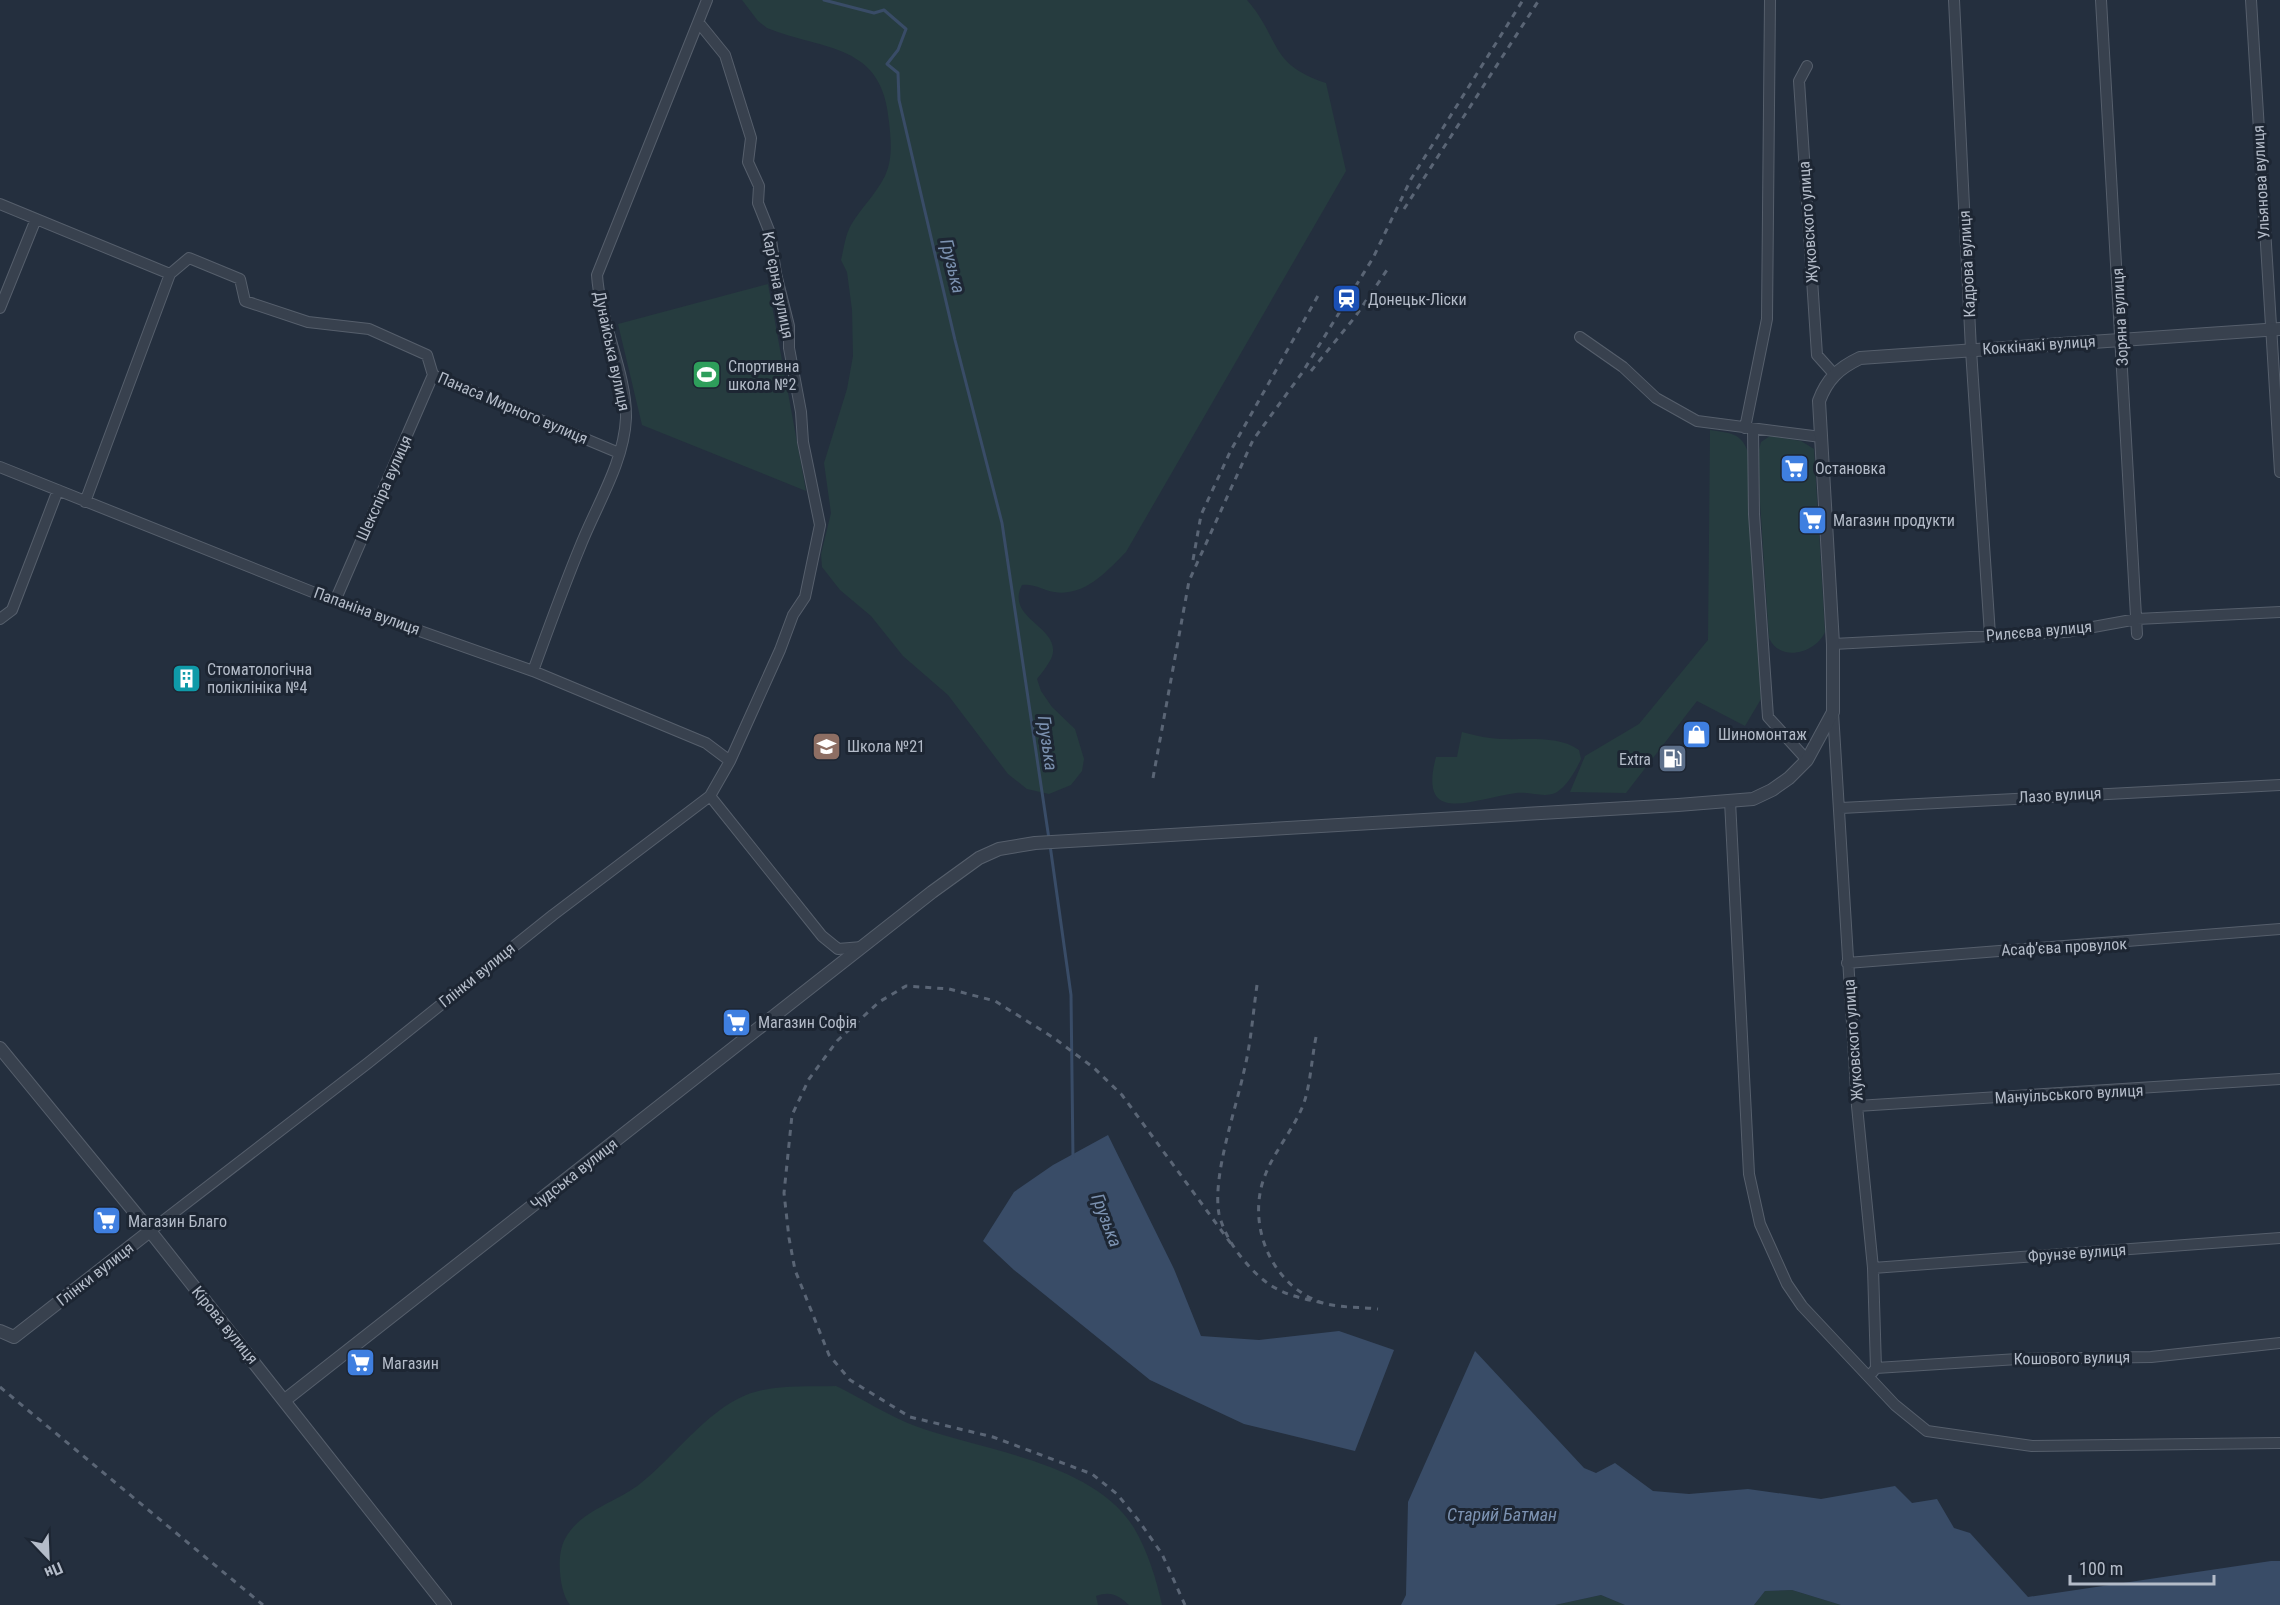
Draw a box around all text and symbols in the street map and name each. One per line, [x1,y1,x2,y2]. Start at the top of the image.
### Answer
street label: Ульянова вулиця [2249,125,2273,239]
street label: Жуковского улица [1794,161,1822,283]
street label: Кадрова вулиця [1955,210,1979,318]
street label: Кар’єрна вулиця [758,230,798,340]
water label: Грузька [936,237,970,295]
street label: Зоряна вулиця [2108,267,2132,367]
station icon: Донецьк-Ліски [1331,283,1363,315]
street label: Дунайська вулиця [590,289,634,413]
place label: Донецьк-Ліски [1368,290,1467,309]
street label: Коккінакі вулиця [1982,332,2096,358]
place label: Спортивна школа №2 [728,357,799,394]
sports icon: Спортивна школа №2 [691,359,723,391]
street label: Панаса Мирного вулиця [435,368,591,448]
street label: Шекспіра вулиця [352,432,416,544]
supermarket icon: Остановка [1778,452,1810,484]
place label: Остановка [1815,459,1886,478]
supermarket icon: Магазин продукти [1796,504,1828,536]
place label: Магазин продукти [1833,511,1955,530]
street label: Папаніна вулиця [311,583,423,639]
street label: Рилєєва вулиця [1985,617,2093,645]
place label: Стоматологічна поліклініка №4 [207,660,312,697]
building icon: Стоматологічна поліклініка №4 [170,662,202,694]
water label: Грузька [1034,714,1062,772]
shop icon: Шиномонтаж [1681,718,1713,750]
place label: Шиномонтаж [1718,725,1807,744]
school or university icon: Школа №21 [810,730,842,762]
place label: Школа №21 [847,737,925,756]
fuel station icon: Extra [1656,743,1688,775]
place label: Extra [1619,750,1651,769]
street label: Лазо вулиця [2018,783,2102,807]
street label: Асаф’єва провулок [2001,934,2128,960]
street label: Глінки вулиця [435,939,519,1011]
street label: Жуковского улица [1839,979,1867,1101]
supermarket icon: Магазин Софія [721,1006,753,1038]
place label: Магазин Софія [758,1013,857,1032]
street label: Мануільського вулиця [1994,1081,2144,1107]
street label: Чудська вулиця [527,1134,621,1214]
water label: Грузька [1087,1190,1127,1250]
supermarket icon: Магазин Благо [91,1205,123,1237]
place label: Магазин Благо [128,1212,227,1231]
street label: Глінки вулиця [53,1238,137,1310]
street label: Фрунзе вулиця [2027,1240,2127,1266]
street label: Кірова вулиця [188,1282,262,1368]
supermarket icon: Магазин [345,1347,377,1379]
street label: Кошового вулиця [2014,1347,2130,1369]
place label: Магазин [382,1354,439,1373]
water label: Старий Батман [1447,1504,1557,1525]
north arrow [18,1527,78,1587]
scale bar [2070,1548,2214,1586]
text: Пн [42,1558,66,1583]
text: 100 m [2079,1558,2123,1579]

